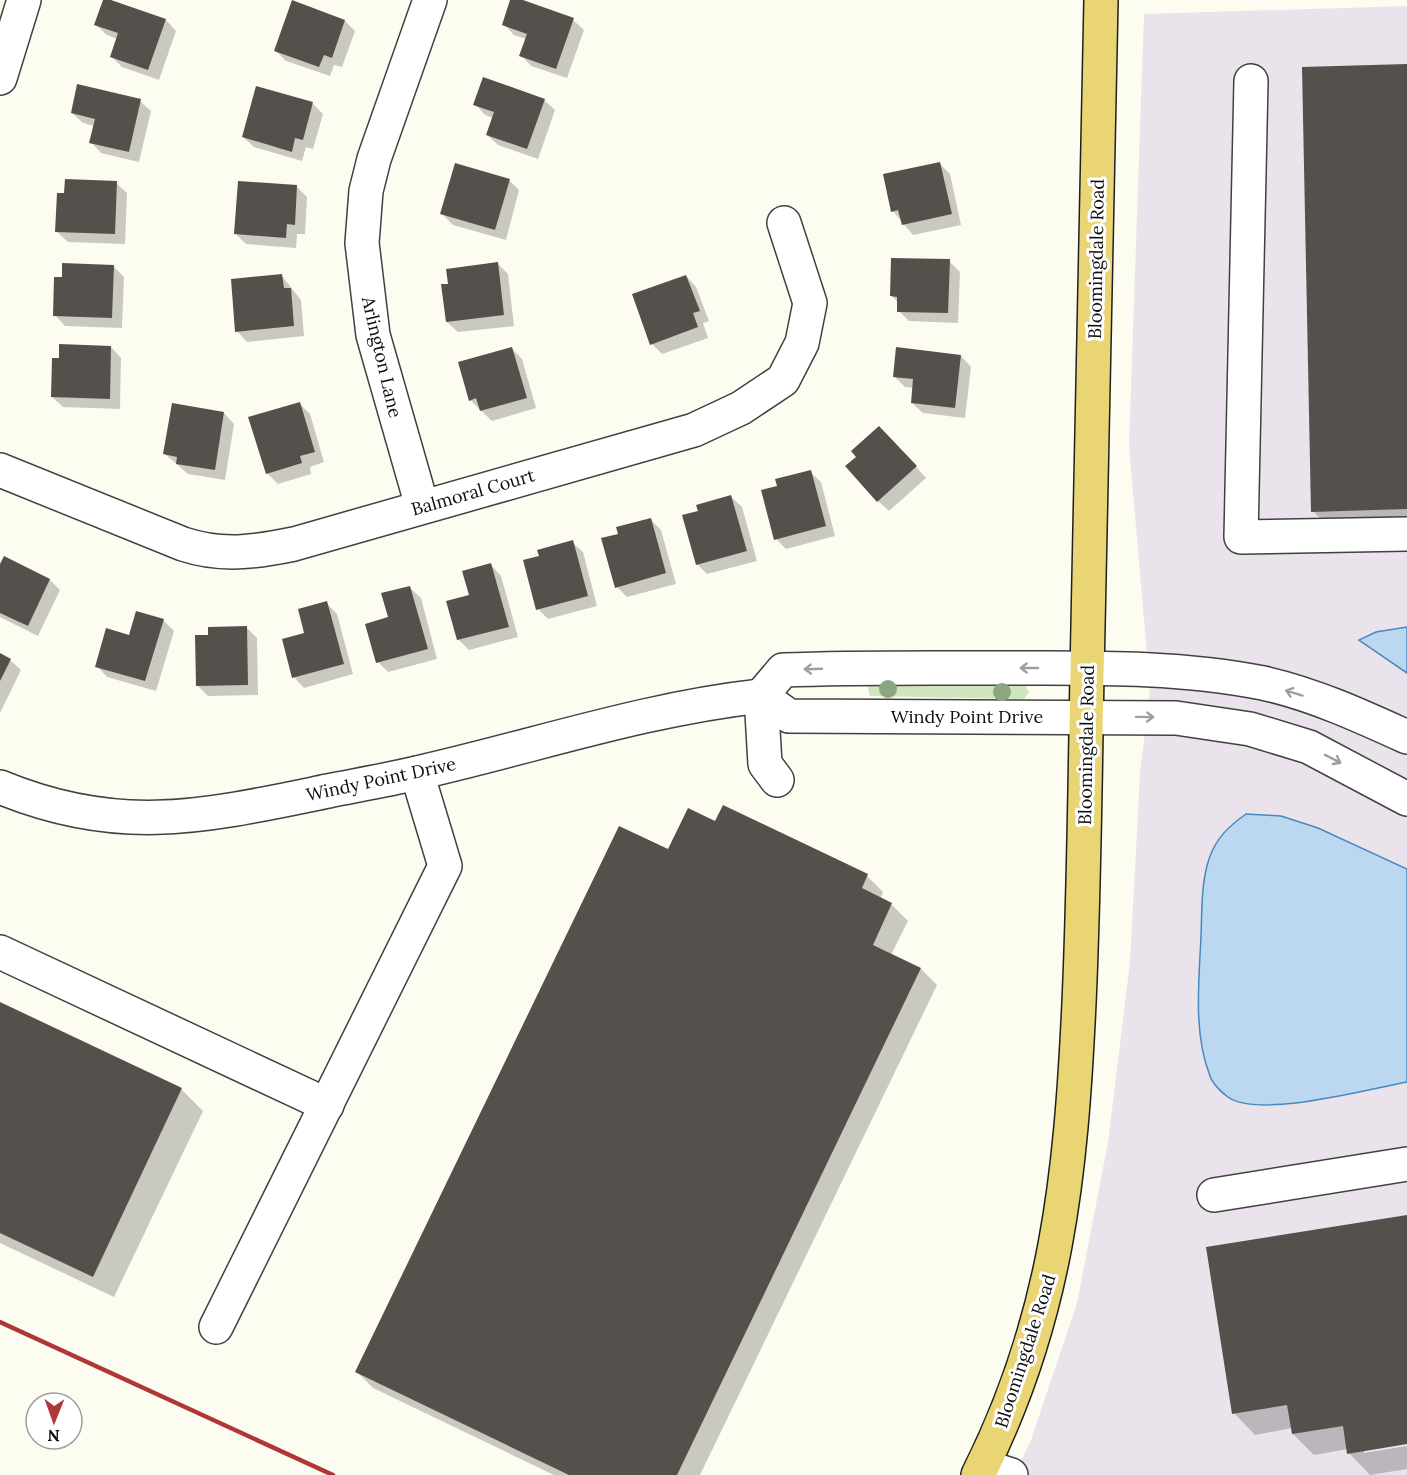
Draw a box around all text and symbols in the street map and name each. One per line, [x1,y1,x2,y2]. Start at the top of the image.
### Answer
street label: Bloomingdale Road [1083,179,1109,339]
street label: Arlington Lane [357,293,407,420]
street label: Balmoral Court [409,463,537,521]
one-way arrow [1019,662,1039,674]
one-way arrow [803,663,823,674]
street label: Bloomingdale Road [1073,665,1099,825]
one-way arrow [1285,686,1304,697]
street label: Windy Point Drive [891,705,1043,728]
one-way arrow [1134,711,1154,722]
street label: Windy Point Drive [304,752,458,806]
one-way arrow [1324,754,1342,765]
street label: Bloomingdale Road [989,1271,1061,1431]
north arrow [24,1391,84,1451]
text: N [47,1426,60,1446]

